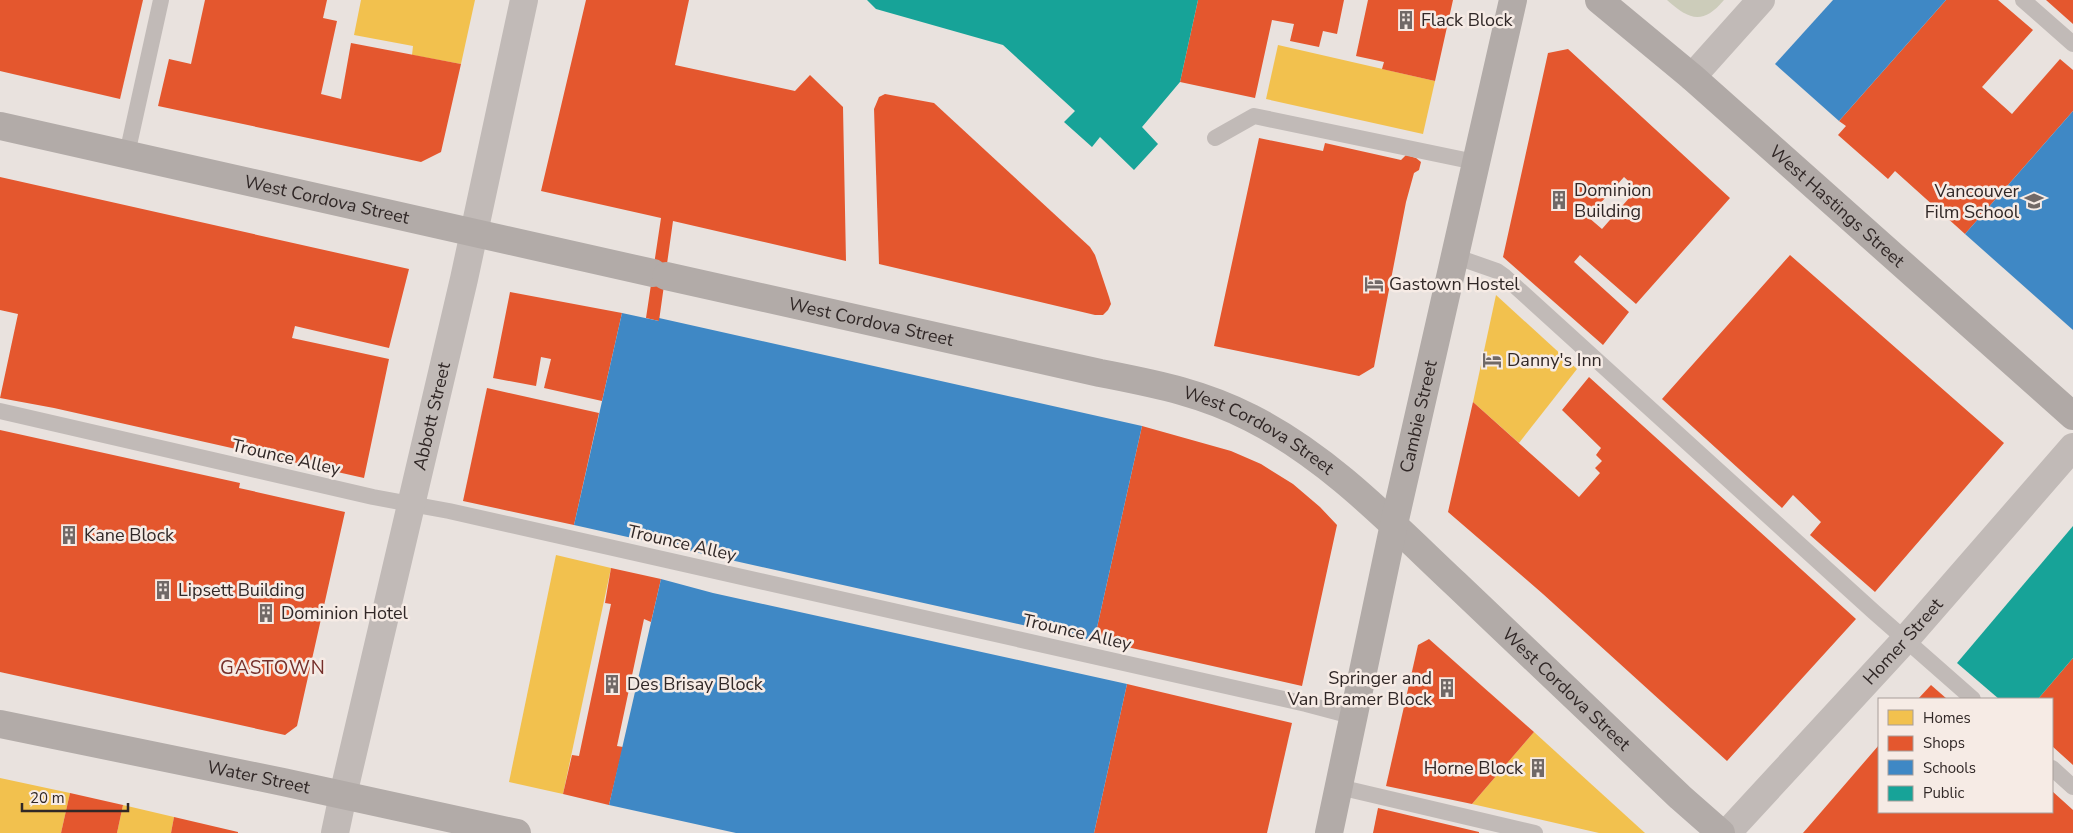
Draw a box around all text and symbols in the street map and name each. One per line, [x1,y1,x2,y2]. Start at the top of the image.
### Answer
place label: Flack Block [1421,8,1513,32]
building icon: Flack Block [1395,9,1417,31]
street label: West Hastings Street [1764,140,1910,273]
street label: West Cordova Street [242,169,412,230]
place label: Dominion Building [1574,178,1652,223]
place label: Vancouver Film School [1925,179,2020,224]
building icon: Dominion Building [1548,189,1570,211]
school or university icon: Vancouver Film School [2023,190,2045,212]
place label: Gastown Hostel [1389,272,1520,296]
hotel icon: Gastown Hostel [1363,273,1385,295]
street label: West Cordova Street [786,292,956,352]
place label: Danny's Inn [1507,348,1602,372]
hotel icon: Danny's Inn [1481,349,1503,371]
street label: Cambie Street [1394,357,1443,475]
street label: Abbott Street [408,359,456,473]
street label: West Cordova Street [1180,380,1340,480]
street label: Trounce Alley [229,433,343,481]
street label: Trounce Alley [625,519,739,567]
place label: Kane Block [84,523,175,547]
building icon: Kane Block [58,524,80,546]
place label: Lipsett Building [178,578,305,602]
building icon: Lipsett Building [152,579,174,601]
street label: Homer Street [1858,592,1949,690]
place label: Dominion Hotel [281,601,409,625]
building icon: Dominion Hotel [255,602,277,624]
street label: Trounce Alley [1020,608,1134,656]
street label: West Cordova Street [1497,622,1636,756]
district label: GASTOWN [220,655,326,681]
place label: Springer and Van Bramer Block [1286,666,1433,711]
place label: Des Brisay Block [627,672,764,696]
building icon: Des Brisay Block [601,673,623,695]
building icon: Springer and Van Bramer Block [1436,677,1458,699]
legend [1878,698,2053,813]
text: Homes [1923,708,1971,728]
text: Shops [1923,733,1965,753]
street label: Water Street [205,755,313,800]
place label: Horne Block [1424,756,1524,780]
building icon: Horne Block [1527,757,1549,779]
text: Schools [1923,758,1976,778]
scale bar [22,780,129,812]
text: Public [1923,783,1964,803]
text: 20 m [30,788,65,808]

